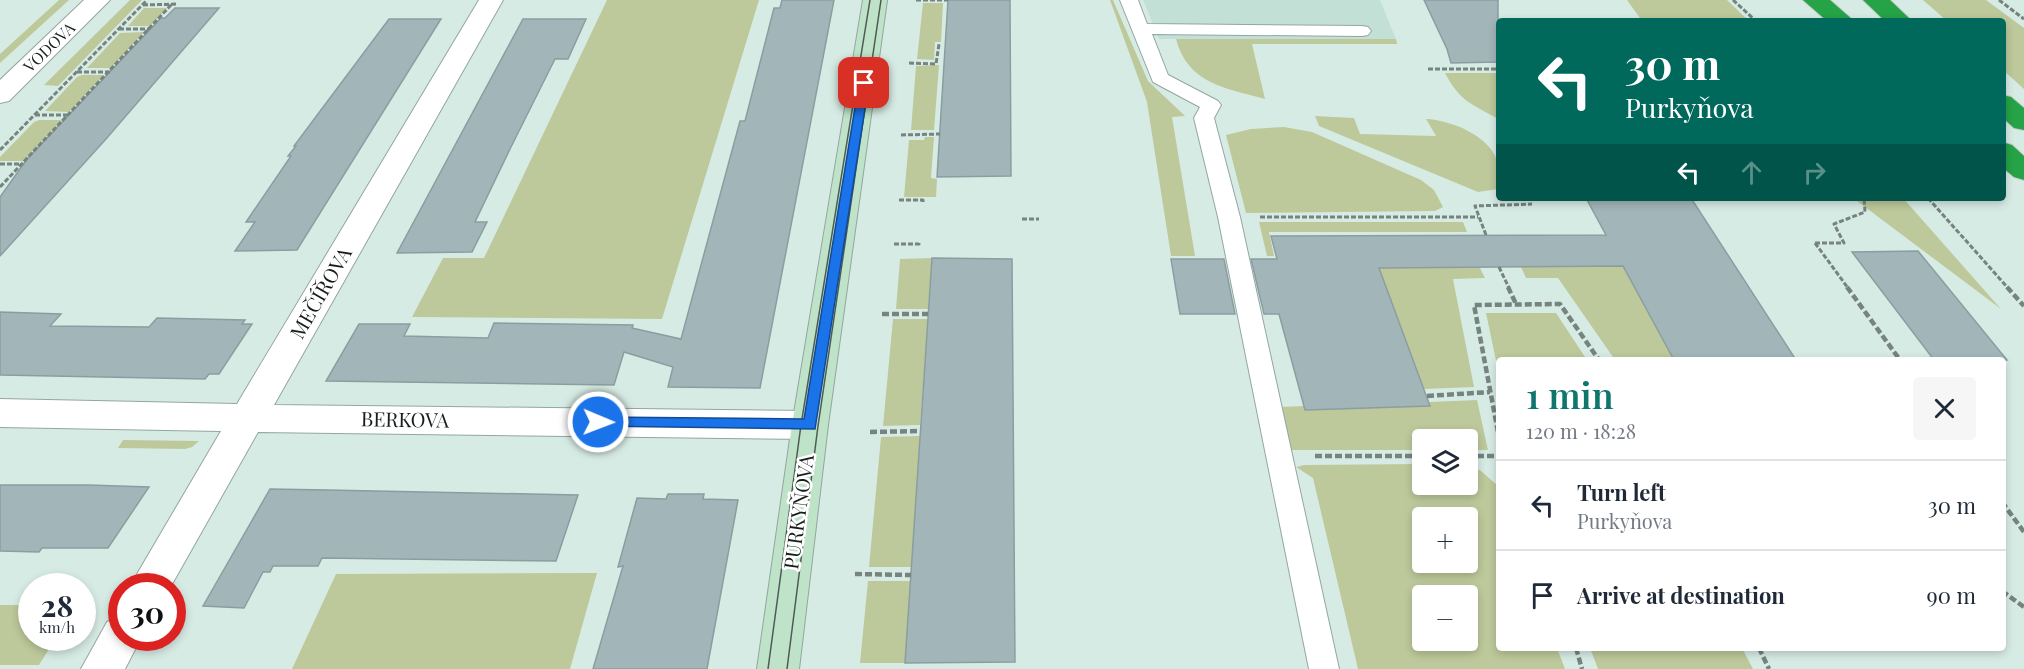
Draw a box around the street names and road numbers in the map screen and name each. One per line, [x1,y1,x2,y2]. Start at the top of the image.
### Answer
street label: VODOVA [18,16,80,77]
street label: MEČÍŘOVA [283,241,357,343]
street label: BERKOVA [361,404,450,433]
street label: PURKYŇOVA [776,452,819,571]

